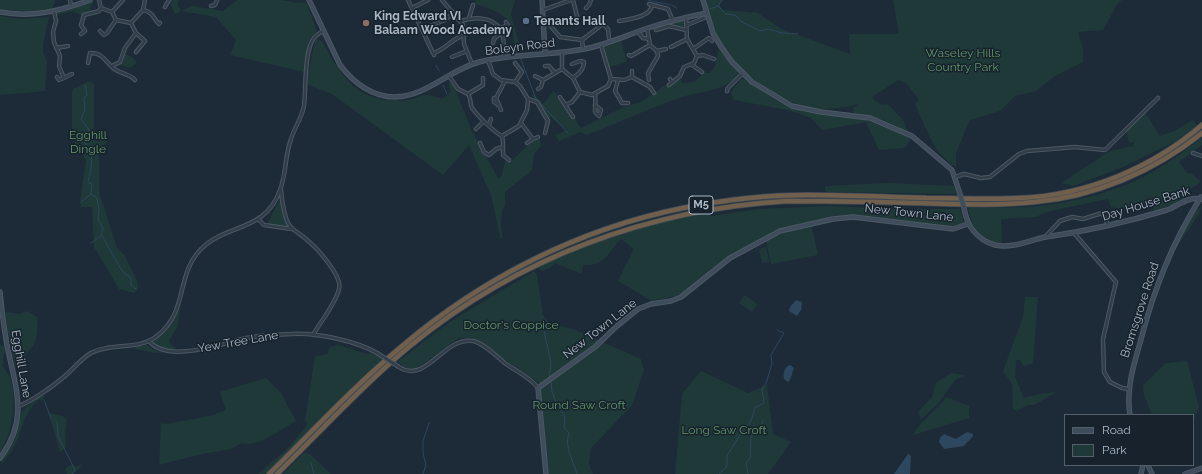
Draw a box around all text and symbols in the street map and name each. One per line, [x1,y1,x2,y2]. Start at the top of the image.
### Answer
place label: King Edward VI Balaam Wood Academy [374,9,512,37]
place label: Tenants Hall [534,14,606,28]
marker: Tenants Hall [521,16,531,26]
marker: King Edward VI Balaam Wood Academy [361,18,371,28]
street label: Boleyn Road [484,36,556,58]
park label: Waseley Hills Country Park [926,46,1000,74]
park label: Egghill Dingle [69,128,107,156]
street label: Day House Bank [1100,184,1192,224]
road number: M5 [689,196,713,214]
street label: New Town Lane [864,201,954,225]
street label: Bromsgrove Road [1118,261,1162,359]
street label: New Town Lane [560,296,640,362]
park label: Doctor's Coppice [463,318,559,332]
street label: Yew Tree Lane [197,328,279,356]
street label: Egghill Lane [8,329,34,399]
park label: Round Saw Croft [532,398,626,412]
legend [1064,414,1194,466]
park label: Long Saw Croft [681,423,767,437]
text: Road [1102,423,1131,437]
text: Park [1102,443,1127,457]

